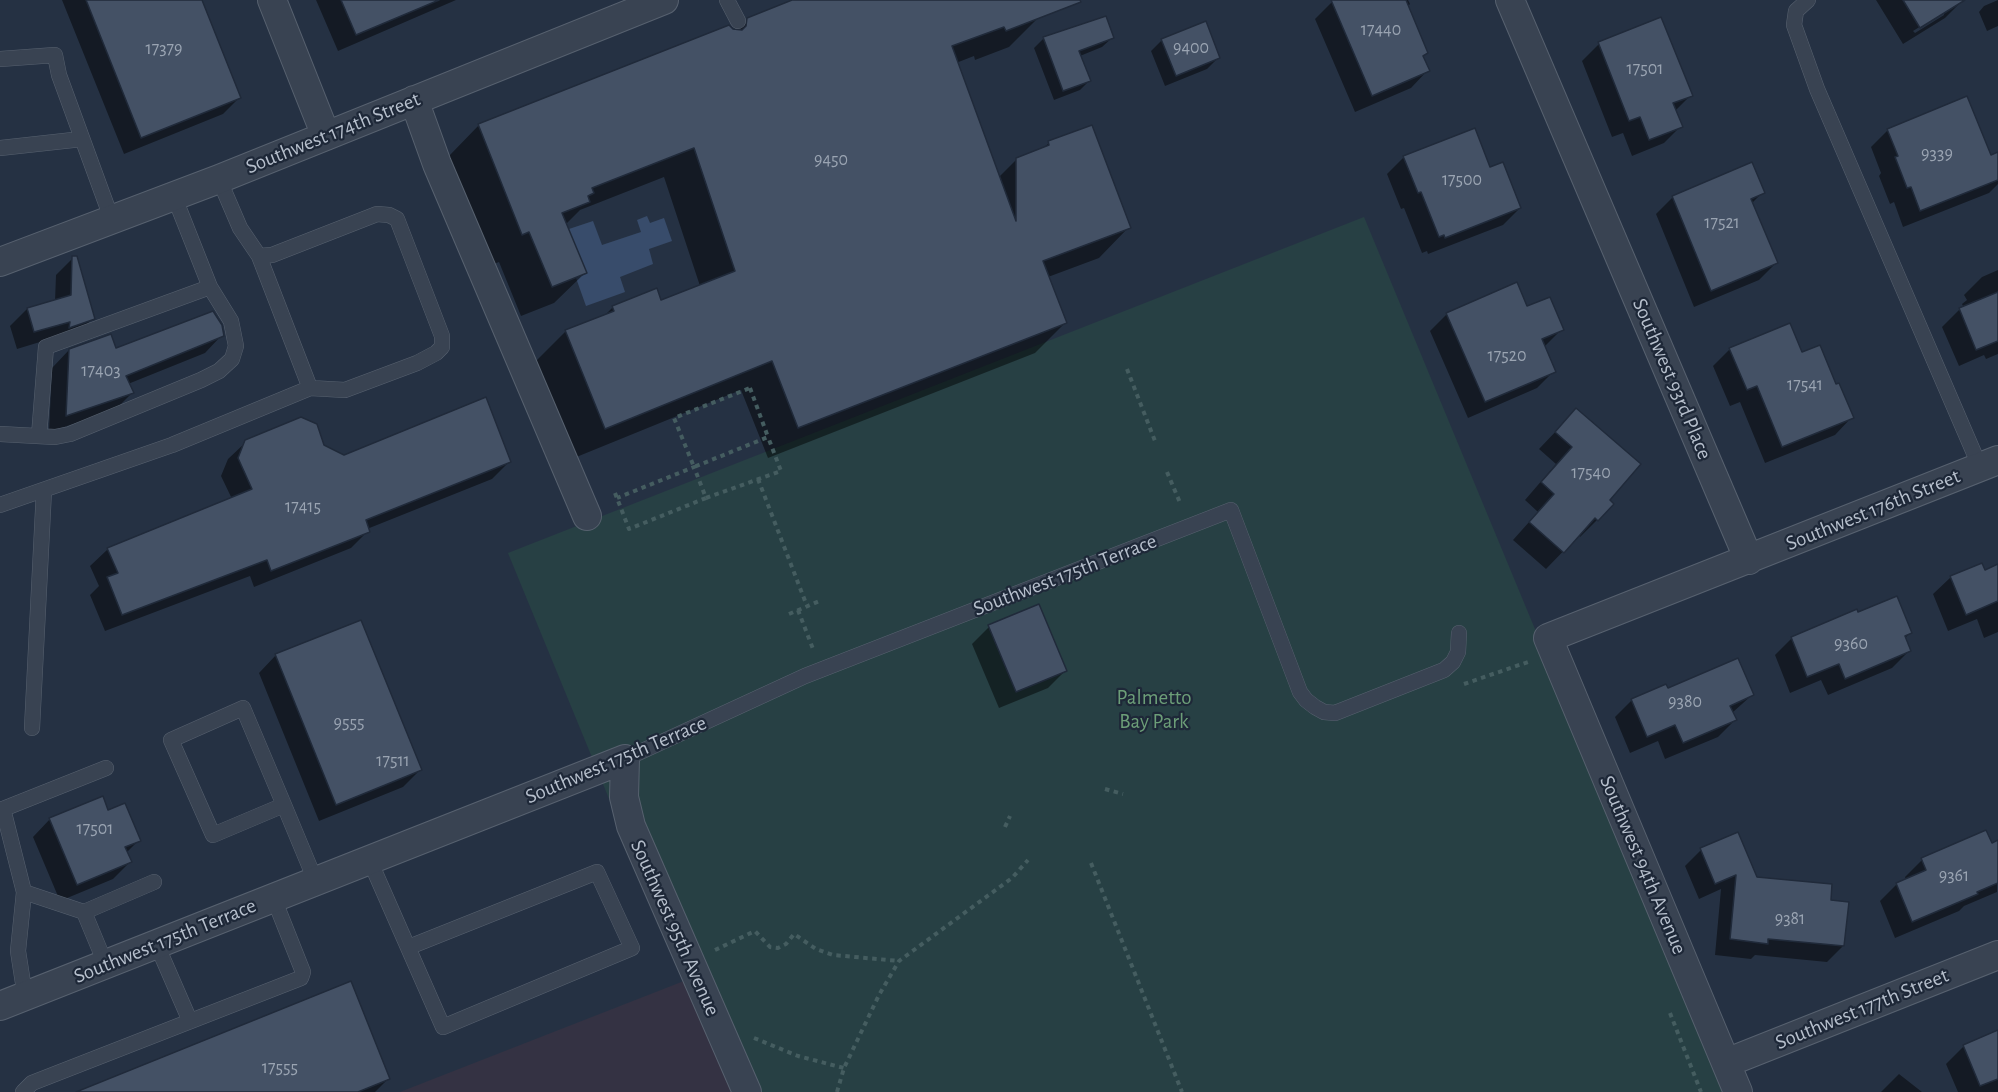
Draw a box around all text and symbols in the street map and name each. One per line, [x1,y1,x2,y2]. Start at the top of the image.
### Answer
house number: 17440 [1361,19,1401,41]
house number: 9400 [1173,37,1209,59]
house number: 17379 [145,38,183,60]
house number: 17501 [1627,58,1663,80]
street label: Southwest 174th Street [242,87,424,179]
house number: 9339 [1921,143,1953,165]
house number: 9450 [814,149,848,171]
house number: 17500 [1442,169,1482,191]
house number: 17521 [1704,212,1740,234]
street label: Southwest 93rd Place [1627,295,1717,463]
house number: 17520 [1488,345,1526,367]
house number: 17403 [81,360,121,382]
house number: 17541 [1787,374,1823,396]
house number: 17540 [1571,462,1611,484]
street label: Southwest 176th Street [1782,464,1964,556]
house number: 17415 [285,496,321,518]
street label: Southwest 175th Terrace [970,528,1160,622]
house number: 9360 [1834,633,1868,655]
park label: Palmetto Bay Park [1116,685,1192,735]
house number: 9380 [1668,691,1702,713]
street label: Southwest 175th Terrace [522,710,710,810]
house number: 9555 [333,712,365,734]
house number: 17511 [376,750,410,772]
street label: Southwest 94th Avenue [1594,772,1692,958]
house number: 17501 [77,818,113,840]
street label: Southwest 95th Avenue [625,836,725,1020]
house number: 9361 [1939,865,1969,887]
street label: Southwest 175th Terrace [70,893,260,989]
house number: 9381 [1775,908,1805,930]
street label: Southwest 177th Street [1772,963,1952,1055]
house number: 17555 [262,1057,298,1079]

